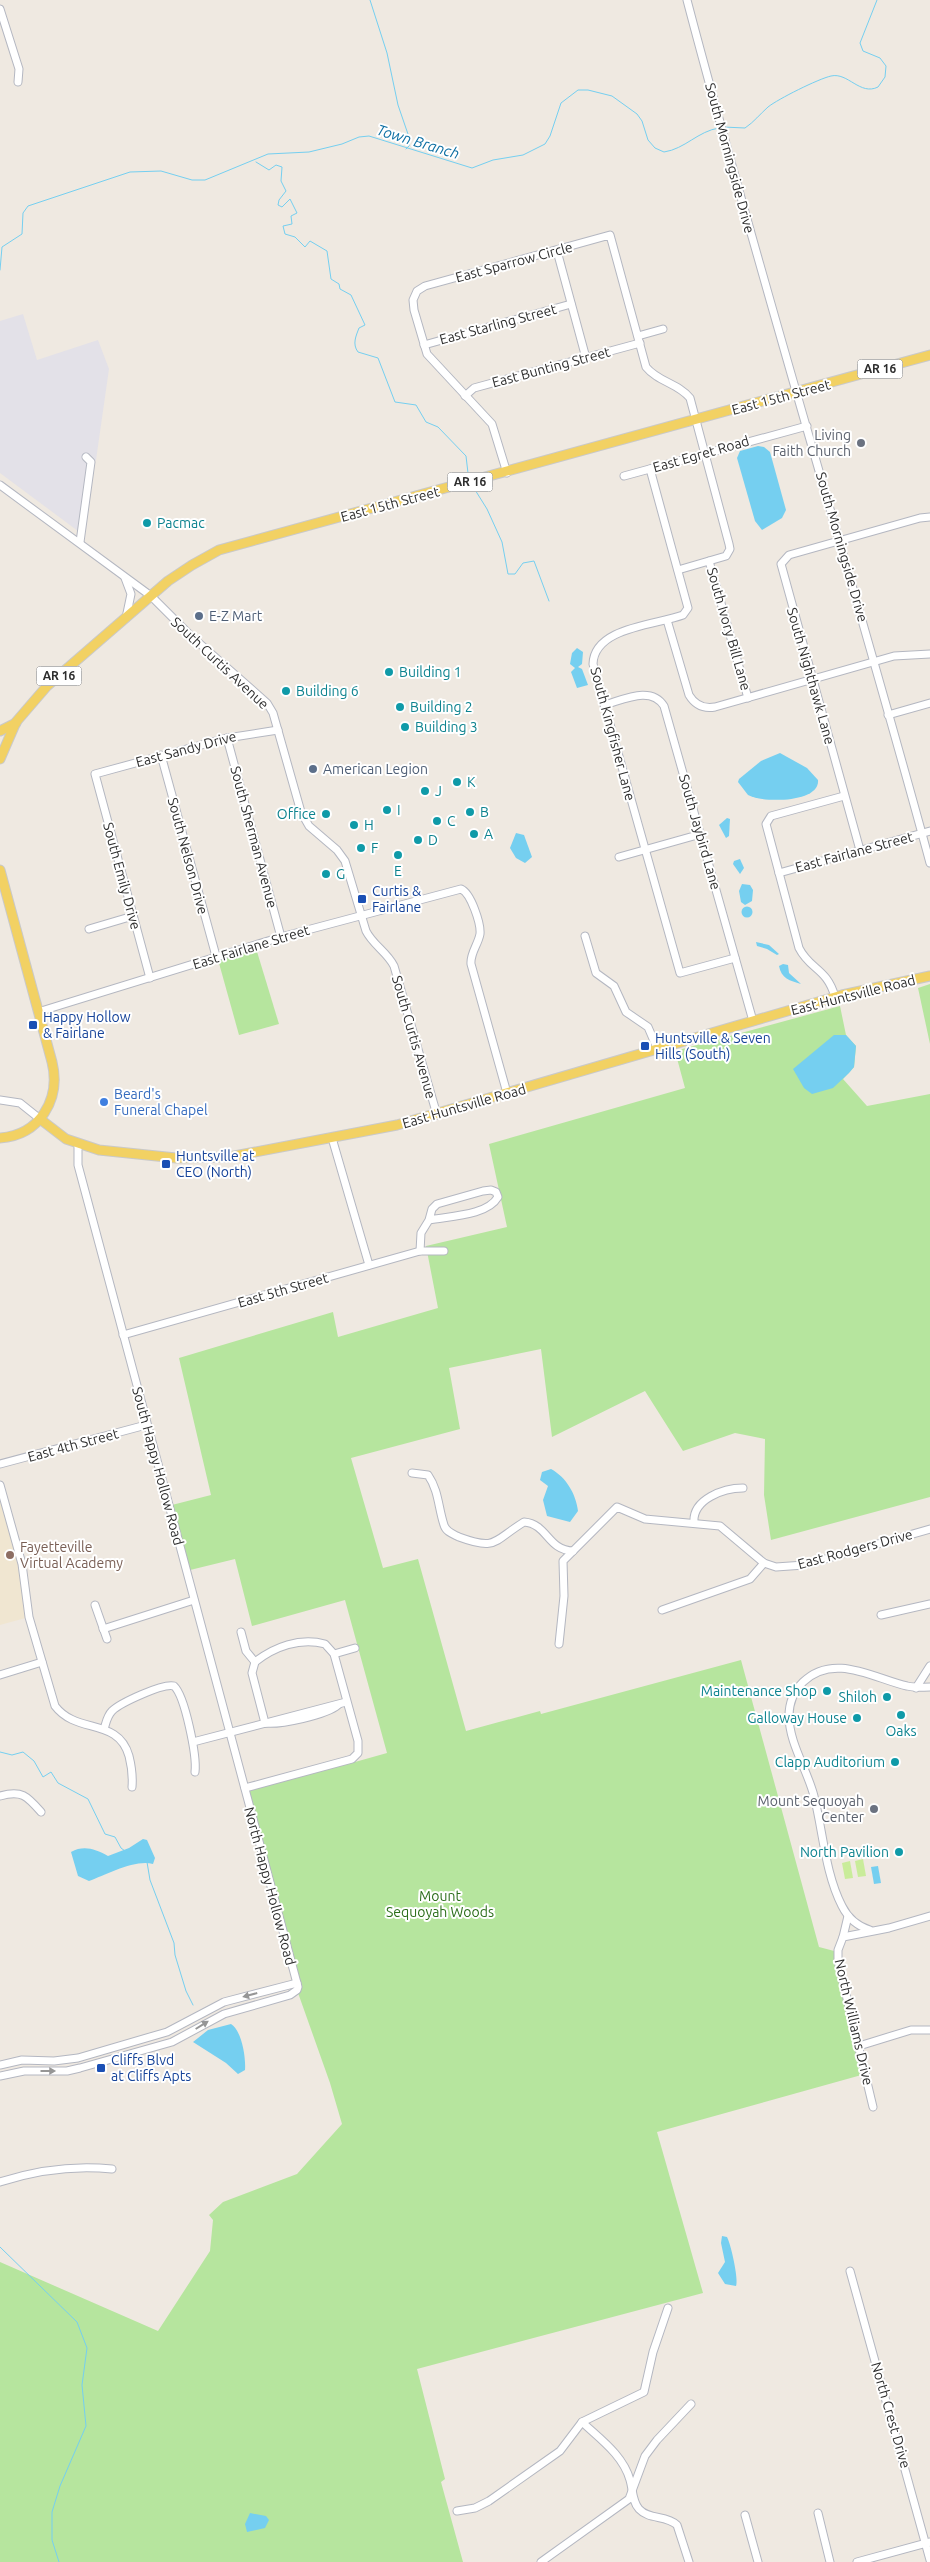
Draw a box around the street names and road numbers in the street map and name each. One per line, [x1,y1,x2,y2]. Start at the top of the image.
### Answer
street label: South Morningside Drive [702,81,758,235]
street label: East Sparrow Circle [454,239,574,285]
street label: East Starling Street [438,301,559,347]
street label: East Bunting Street [490,343,612,391]
road number: AR 16 [858,359,902,378]
street label: East 15th Street [730,376,833,418]
street label: East Egret Road [651,433,751,475]
street label: South Morningside Drive [813,470,871,624]
road number: AR 16 [448,472,492,492]
street label: East 15th Street [339,483,442,525]
street label: South Ivory Bill Lane [704,566,754,692]
street label: South Nighthawk Lane [784,606,838,746]
street label: South Curtis Avenue [168,614,272,712]
street label: South Kingfisher Lane [587,665,639,803]
road number: AR 16 [36,666,82,686]
street label: East Sandy Drive [134,728,238,770]
street label: South Sherman Avenue [227,764,281,910]
street label: South Jaybird Lane [676,772,724,892]
street label: South Nelson Drive [165,796,211,916]
street label: South Emily Drive [100,821,144,931]
street label: East Fairlane Street [793,828,915,875]
street label: East Fairlane Street [191,921,312,972]
street label: East Huntsville Road [789,972,917,1018]
street label: South Curtis Avenue [389,974,439,1100]
street label: East Huntsville Road [400,1081,528,1131]
street label: East 5th Street [236,1269,331,1311]
street label: South Happy Hollow Road [129,1385,187,1547]
street label: East 4th Street [26,1425,121,1465]
street label: East Rodgers Drive [796,1526,914,1572]
street label: North Happy Hollow Road [241,1805,299,1967]
street label: North Williams Drive [832,1957,876,2087]
street label: North Crest Drive [868,2360,914,2470]

